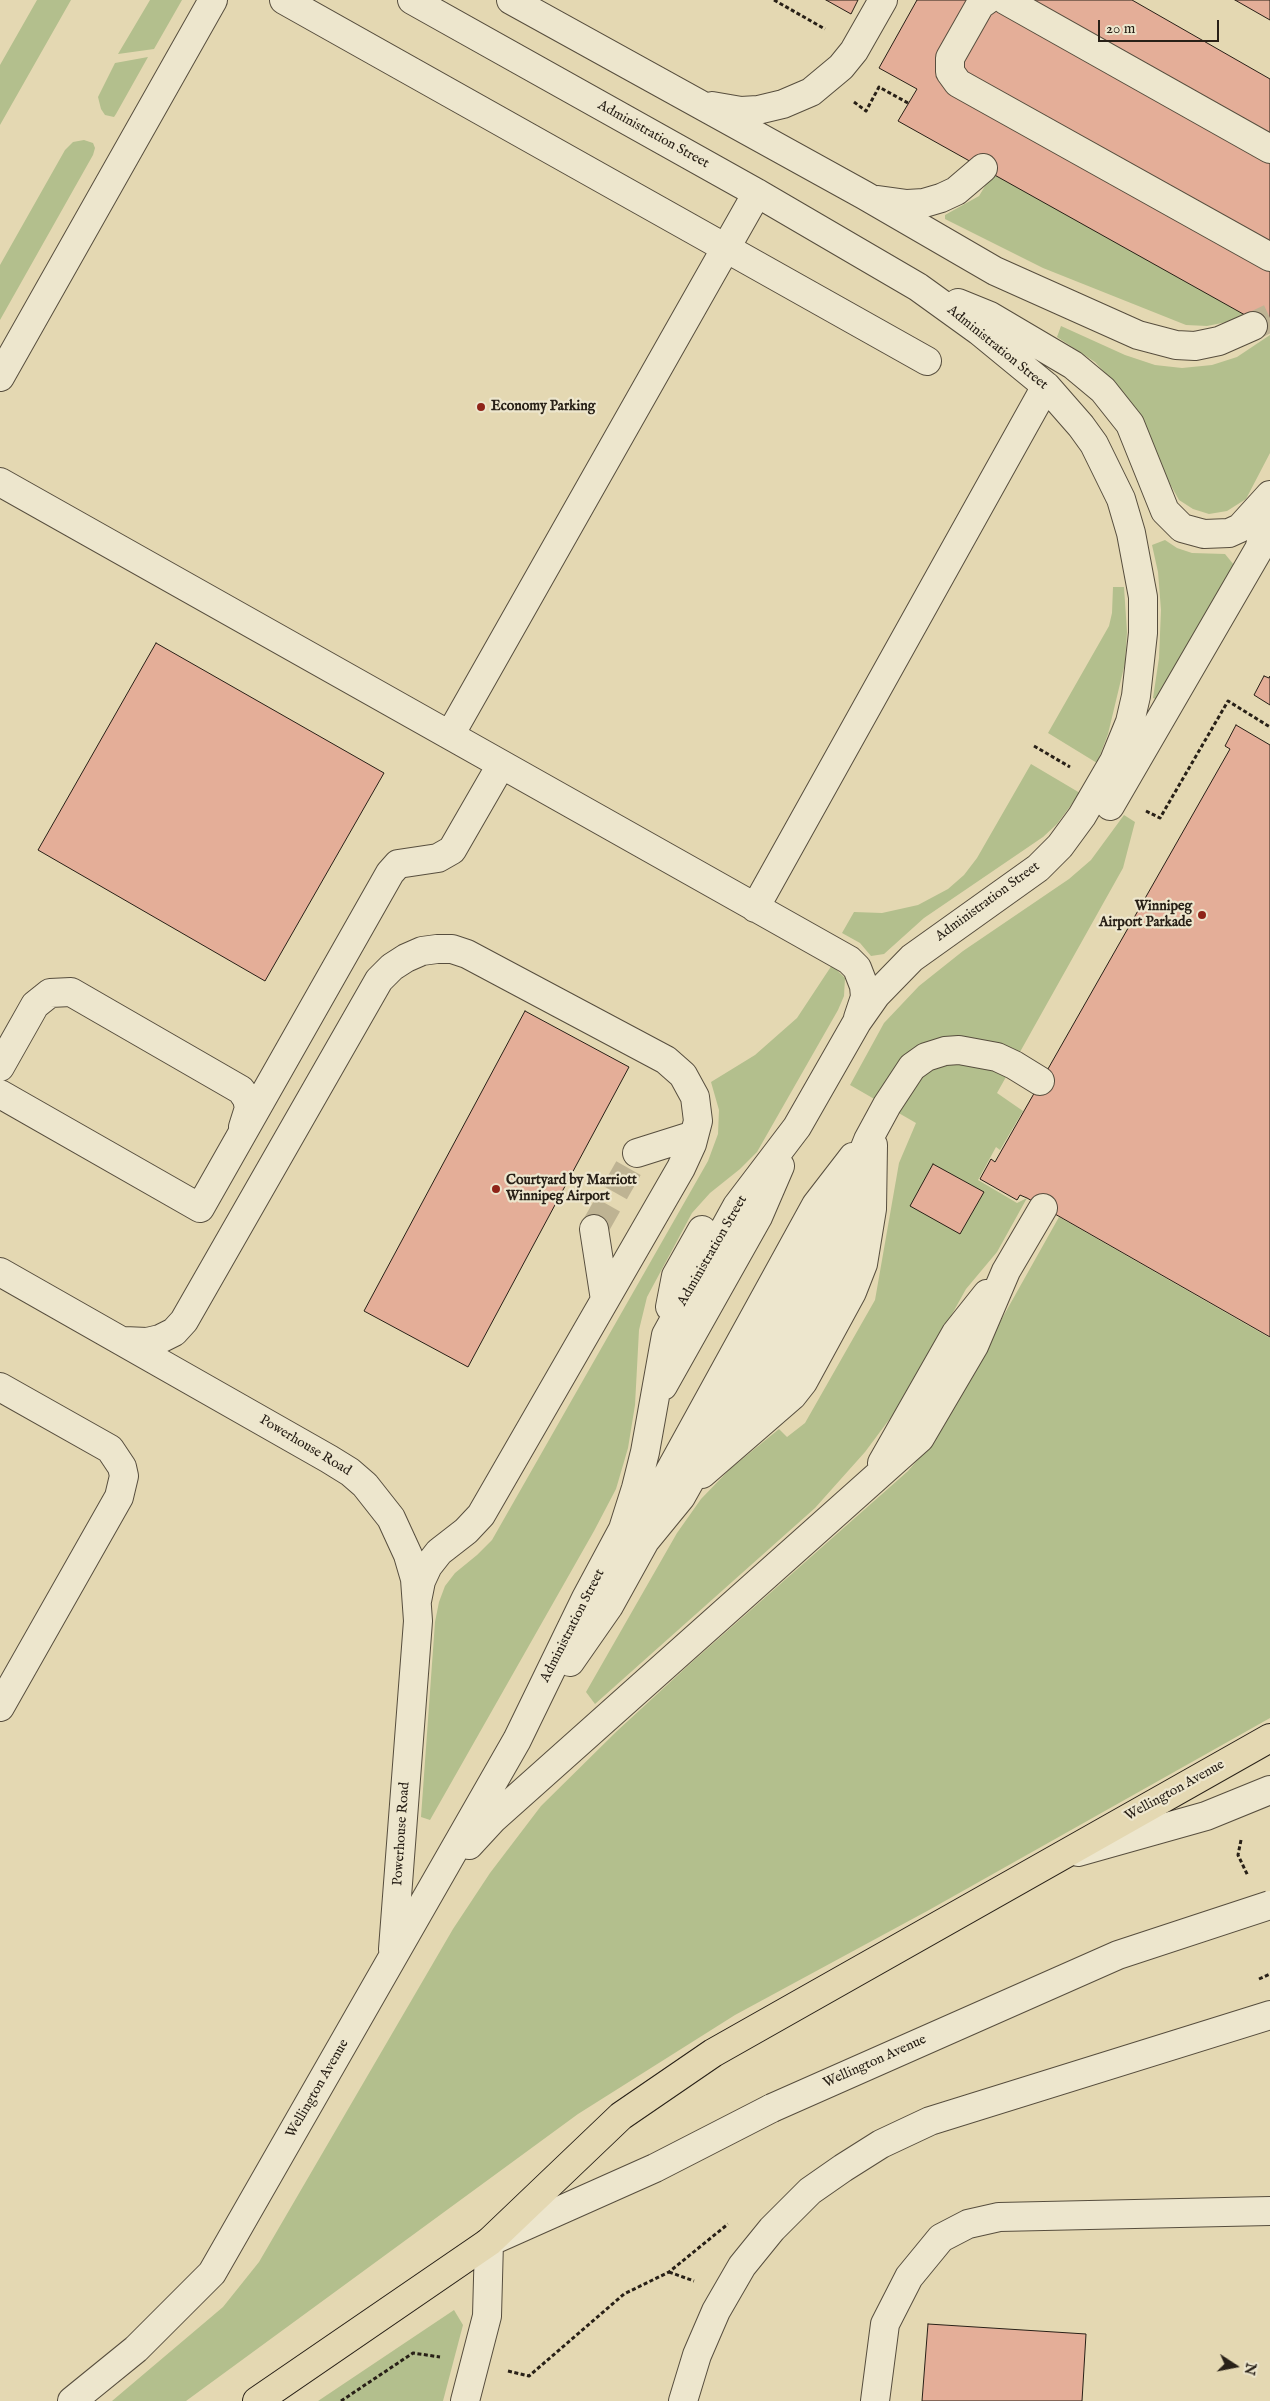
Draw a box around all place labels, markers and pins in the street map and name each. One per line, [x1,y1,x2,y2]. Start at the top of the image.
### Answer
place label: Economy Parking [491,399,595,415]
marker: Economy Parking [475,401,487,413]
place label: Winnipeg Airport Parkade [1099,899,1192,932]
marker: Winnipeg Airport Parkade [1196,909,1208,921]
place label: Courtyard by Marriott Winnipeg Airport [506,1173,637,1206]
marker: Courtyard by Marriott Winnipeg Airport [490,1183,502,1195]

